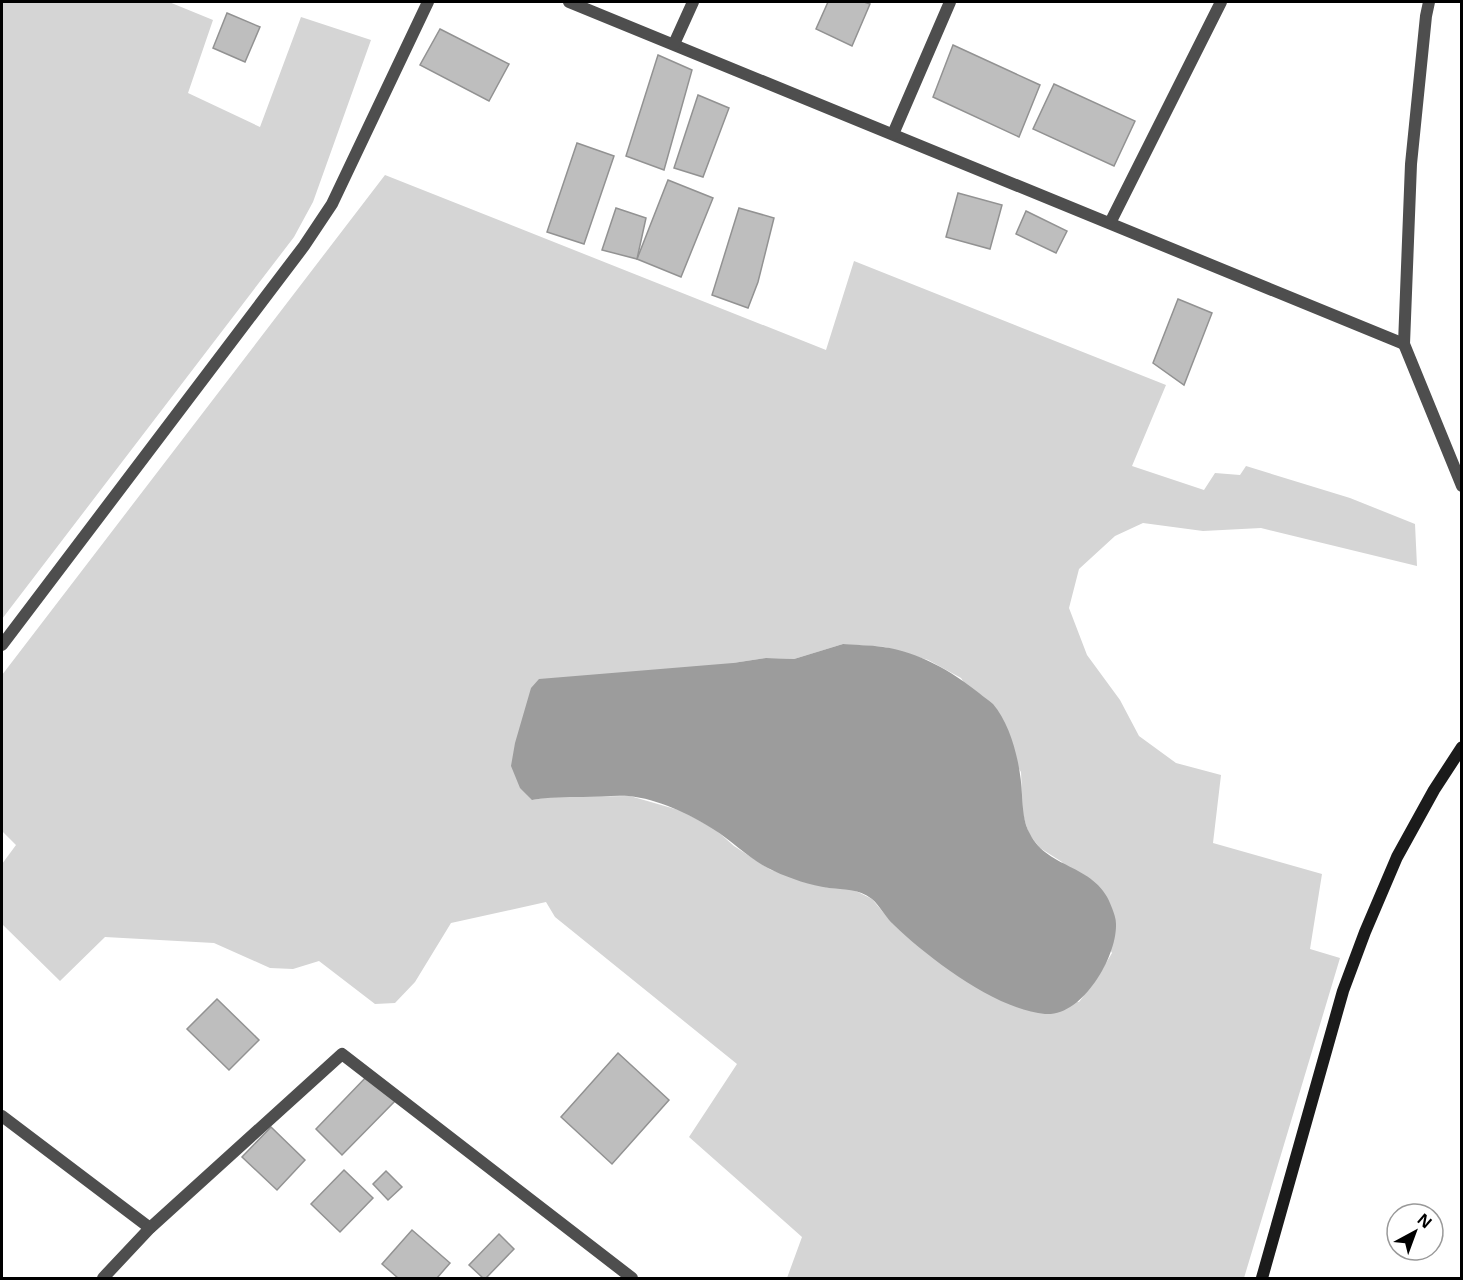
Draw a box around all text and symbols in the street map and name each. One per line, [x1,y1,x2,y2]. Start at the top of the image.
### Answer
north arrow [1385,1202,1445,1262]
text: N [1413,1208,1437,1233]

